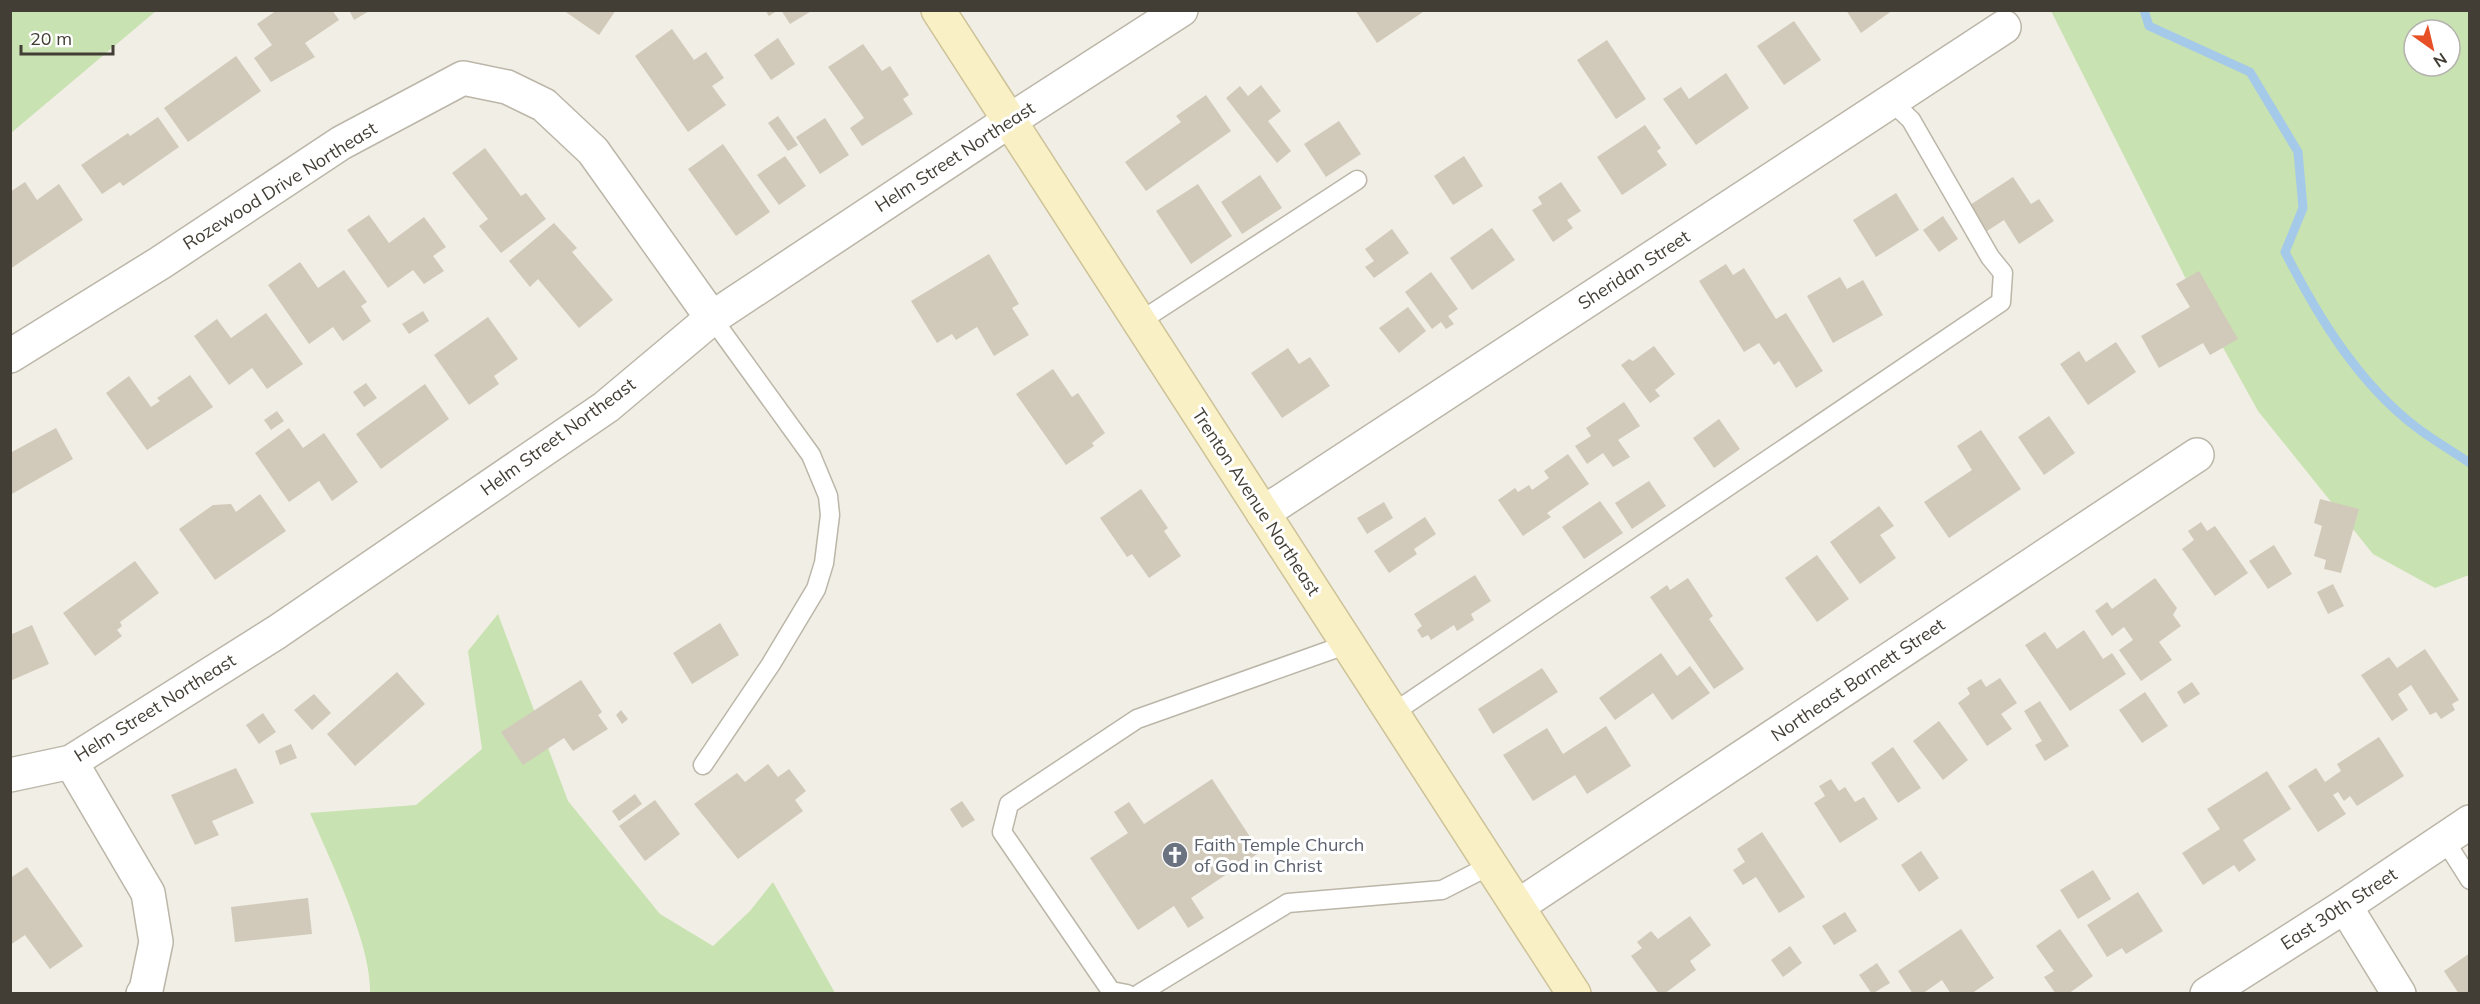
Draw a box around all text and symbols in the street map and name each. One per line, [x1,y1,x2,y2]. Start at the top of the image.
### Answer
scale bar [21,18,112,56]
north arrow [2402,18,2462,78]
text: 20 m [30,27,72,50]
text: N [2430,49,2451,72]
street label: Helm Street Northeast [870,96,1039,217]
street label: Rozewood Drive Northeast [179,116,381,255]
street label: Sheridan Street [1573,225,1694,314]
street label: Helm Street Northeast [476,373,640,501]
street label: Trenton Avenue Northeast [1187,404,1326,600]
street label: Northeast Barnett Street [1766,613,1949,746]
street label: Helm Street Northeast [70,648,240,767]
place label: Faith Temple Church of God in Christ [1194,833,1364,877]
church icon: Faith Temple Church of God in Christ [1160,840,1190,870]
street label: East 30th Street [2276,862,2401,955]

